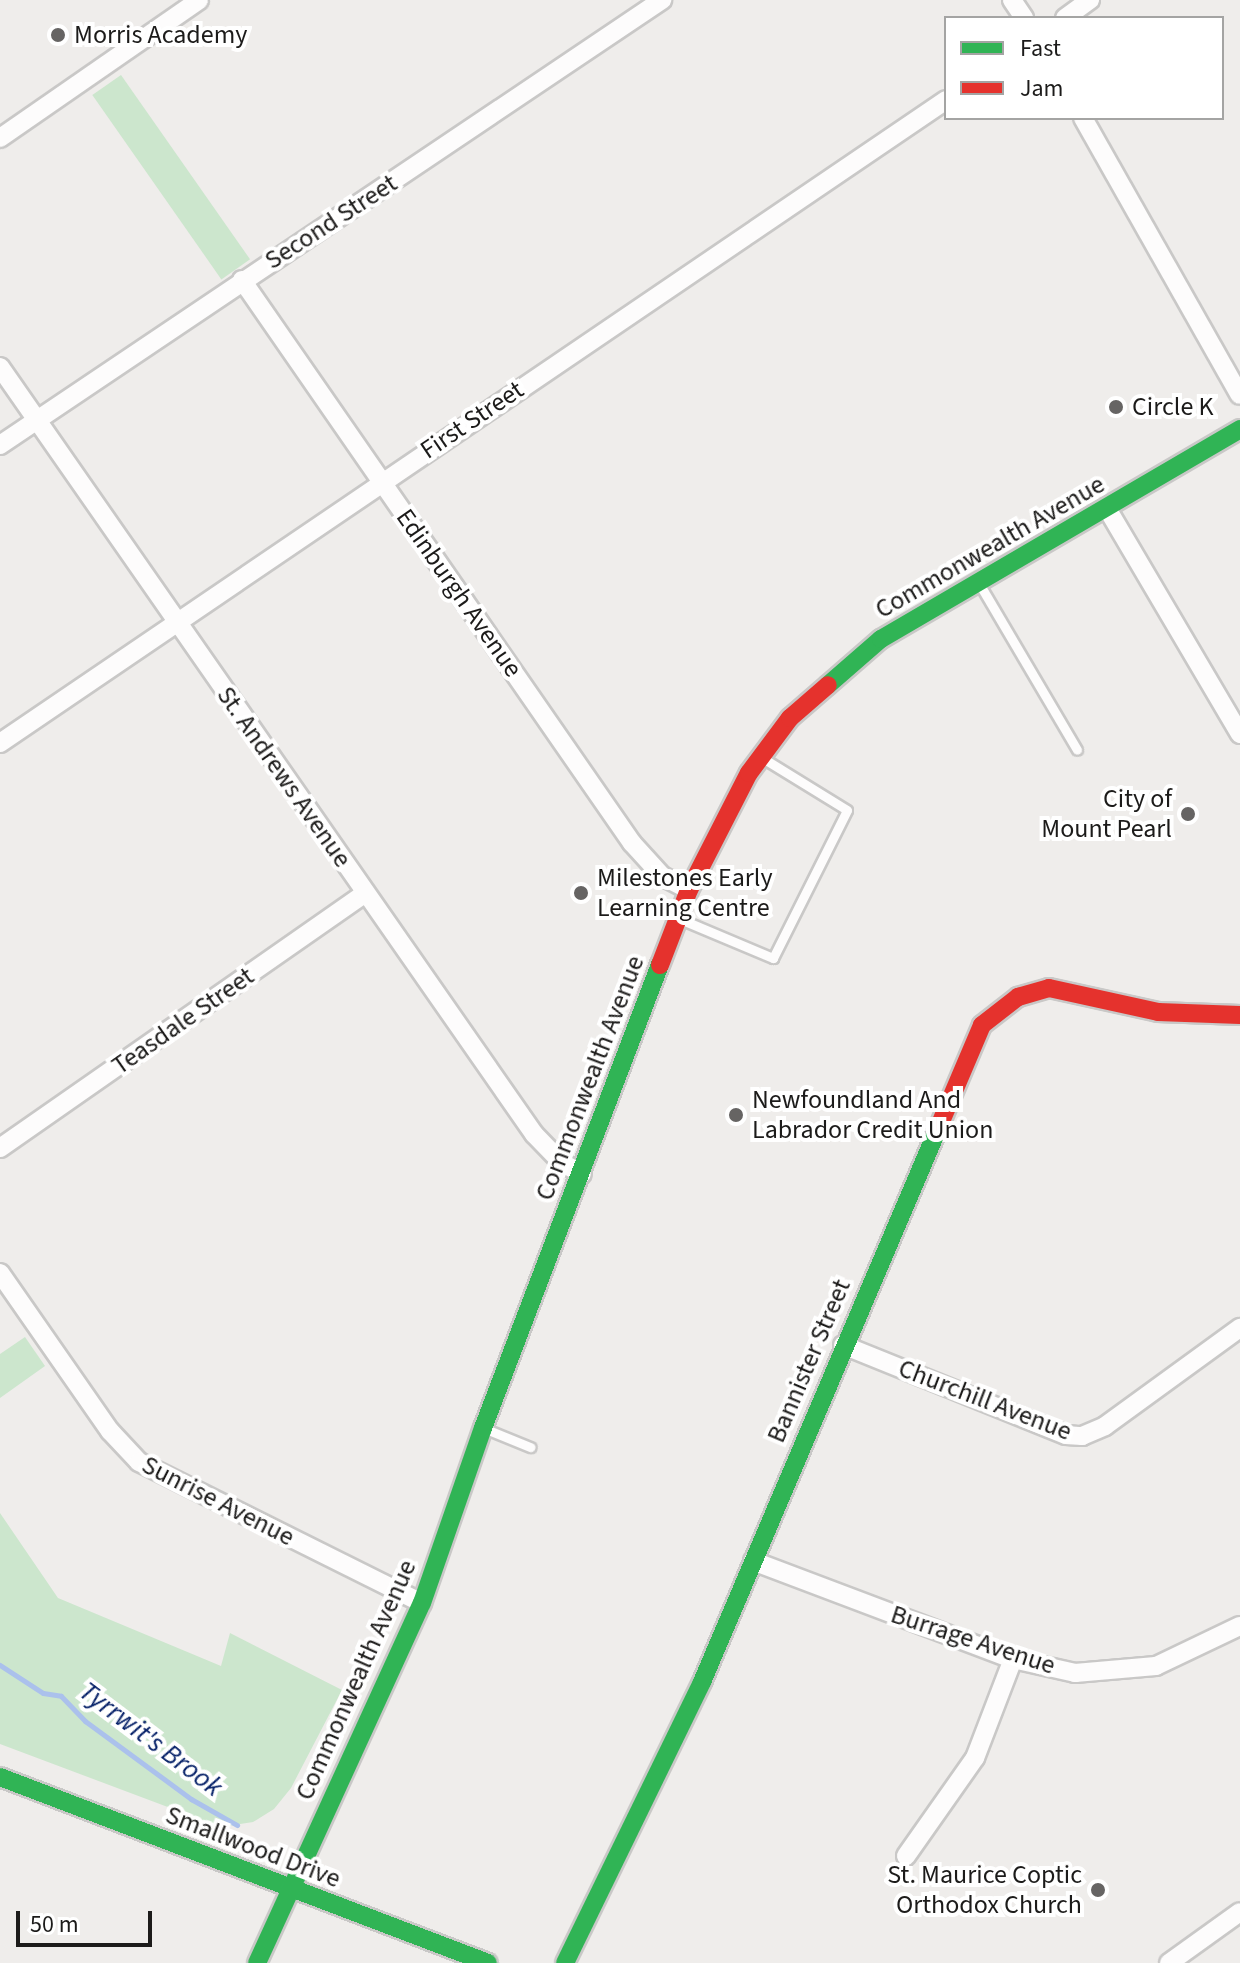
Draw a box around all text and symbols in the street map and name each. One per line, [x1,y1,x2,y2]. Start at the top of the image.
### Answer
legend [944,16,1224,120]
place label: Morris Academy [74,19,247,51]
marker: Morris Academy [49,26,67,44]
text: Fast [1020,31,1061,66]
text: Jam [1020,71,1064,106]
street label: Second Street [259,168,403,276]
street label: First Street [415,374,529,466]
place label: Circle K [1132,391,1214,423]
marker: Circle K [1107,398,1125,416]
street label: Commonwealth Avenue [870,469,1110,625]
street label: Edinburgh Avenue [389,503,529,683]
street label: St. Andrews Avenue [210,681,358,873]
place label: City of Mount Pearl [1041,783,1172,844]
marker: City of Mount Pearl [1179,805,1197,823]
place label: Milestones Early Learning Centre [597,862,773,924]
marker: Milestones Early Learning Centre [572,884,590,902]
street label: Commonwealth Avenue [529,951,651,1205]
street label: Teasdale Street [106,961,260,1081]
place label: Newfoundland And Labrador Credit Union [752,1084,993,1146]
marker: Newfoundland And Labrador Credit Union [727,1106,745,1124]
street label: Bannister Street [761,1275,857,1447]
street label: Churchill Avenue [894,1353,1076,1447]
street label: Sunrise Avenue [137,1449,299,1553]
street label: Commonwealth Avenue [289,1555,423,1805]
street label: Burrage Avenue [887,1599,1059,1681]
water label: Tyrrwit's Brook [73,1674,229,1804]
street label: Smallwood Drive [161,1799,345,1895]
place label: St. Maurice Coptic Orthodox Church [887,1859,1082,1920]
marker: St. Maurice Coptic Orthodox Church [1089,1881,1107,1899]
scale bar [20,1895,156,1945]
text: 50 m [30,1907,79,1942]

